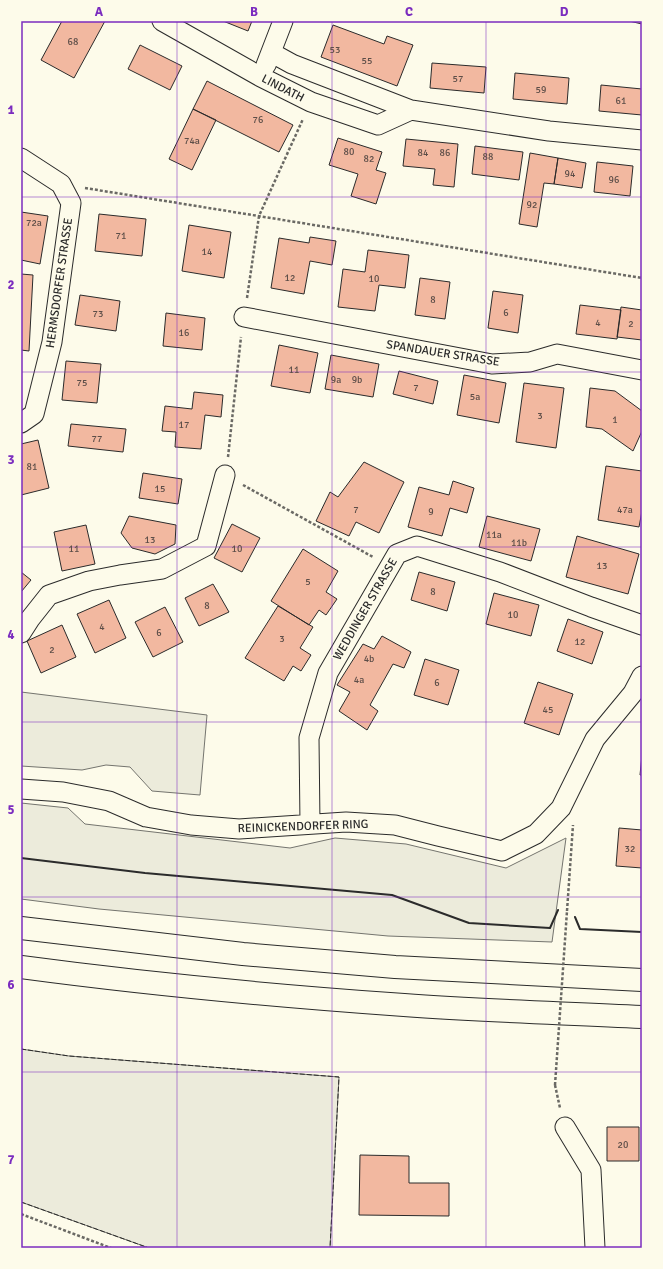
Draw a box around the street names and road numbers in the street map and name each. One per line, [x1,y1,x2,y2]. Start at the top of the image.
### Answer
street label: LINDATH [259,71,307,106]
street label: HERMSDORFER STRASSE [43,217,76,349]
street label: SPANDAUER STRASSE [385,337,501,370]
street label: WEDDINGER STRASSE [330,555,401,663]
street label: REINICKENDORFER RING [237,817,369,836]

